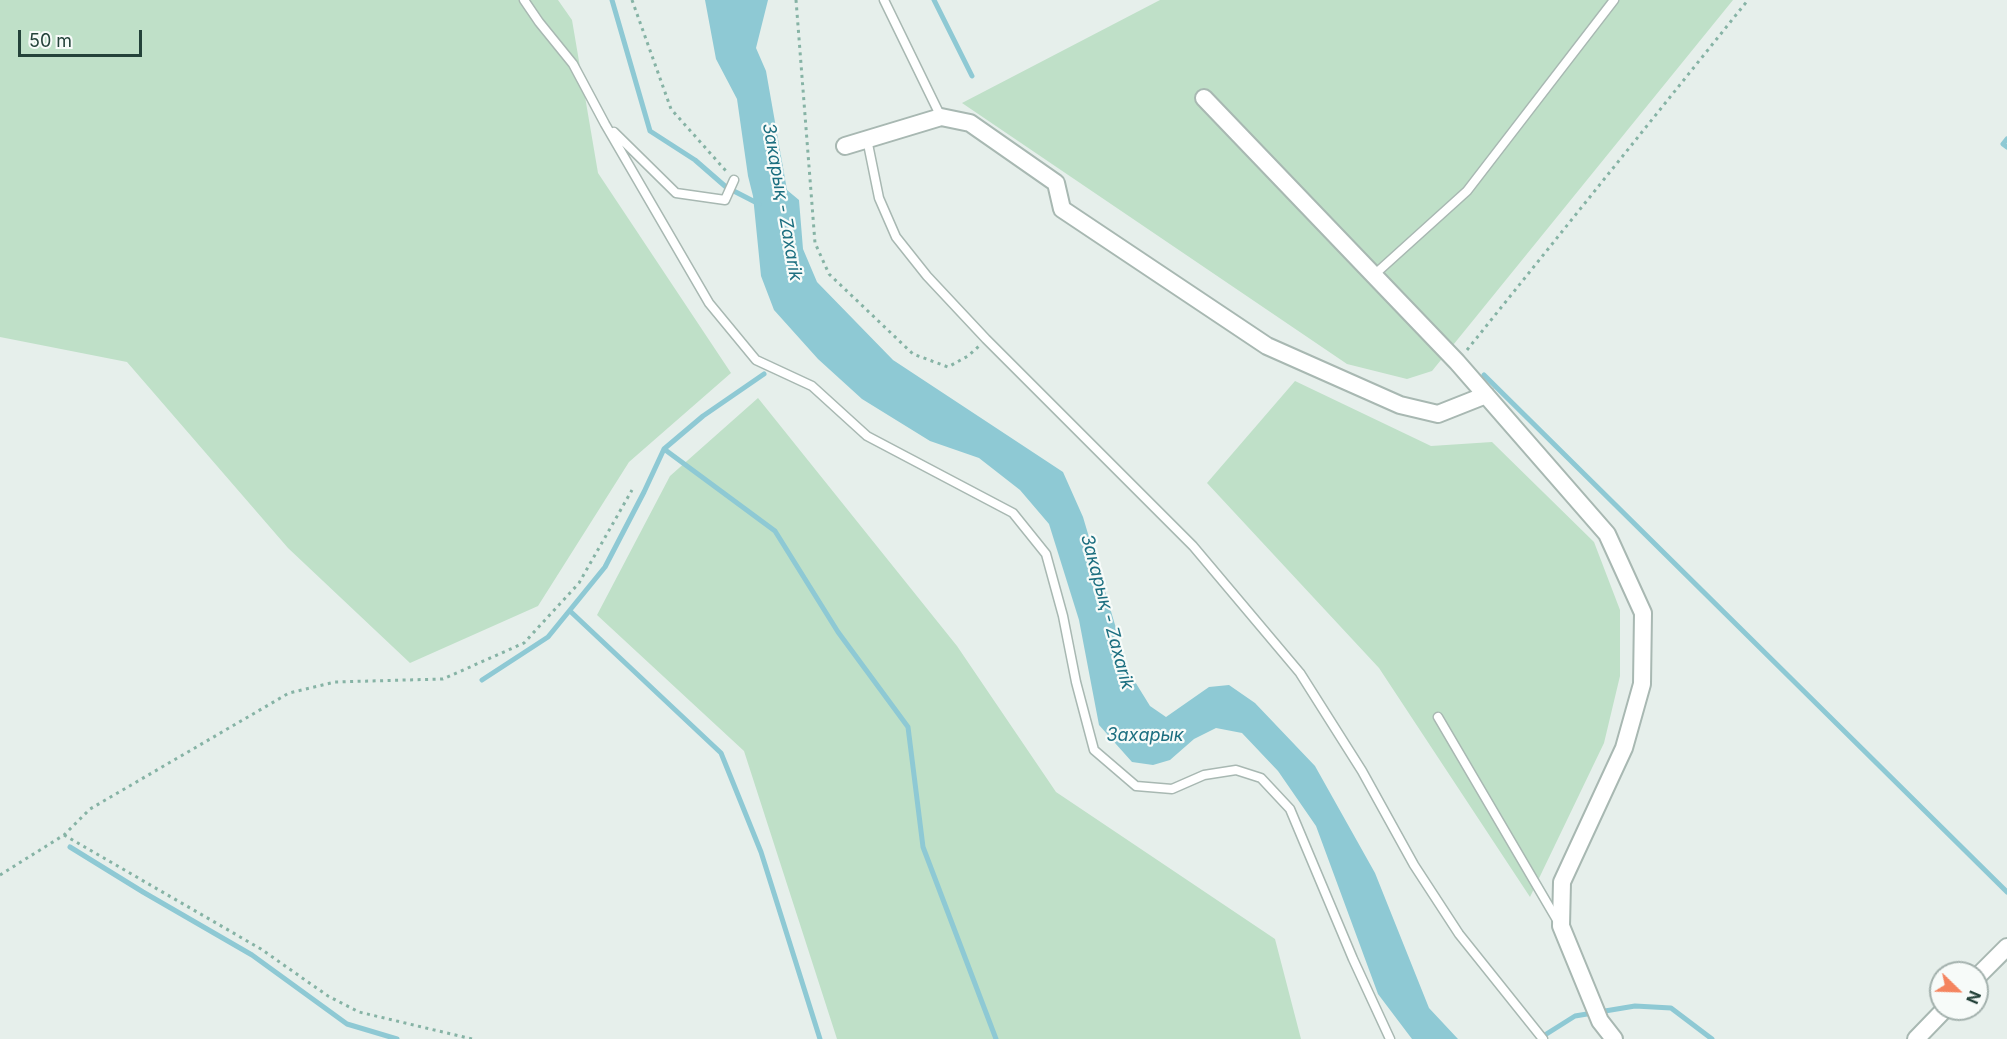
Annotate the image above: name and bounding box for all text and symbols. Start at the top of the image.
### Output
scale bar [21,18,146,56]
text: 50 m [29,30,72,51]
water label: Закарық - Zaxarik [757,121,807,283]
water label: Закарық - Zaxarik [1076,532,1138,692]
water label: Захарык [1106,725,1184,747]
north arrow [1929,961,1989,1021]
text: N [1962,988,1985,1007]

